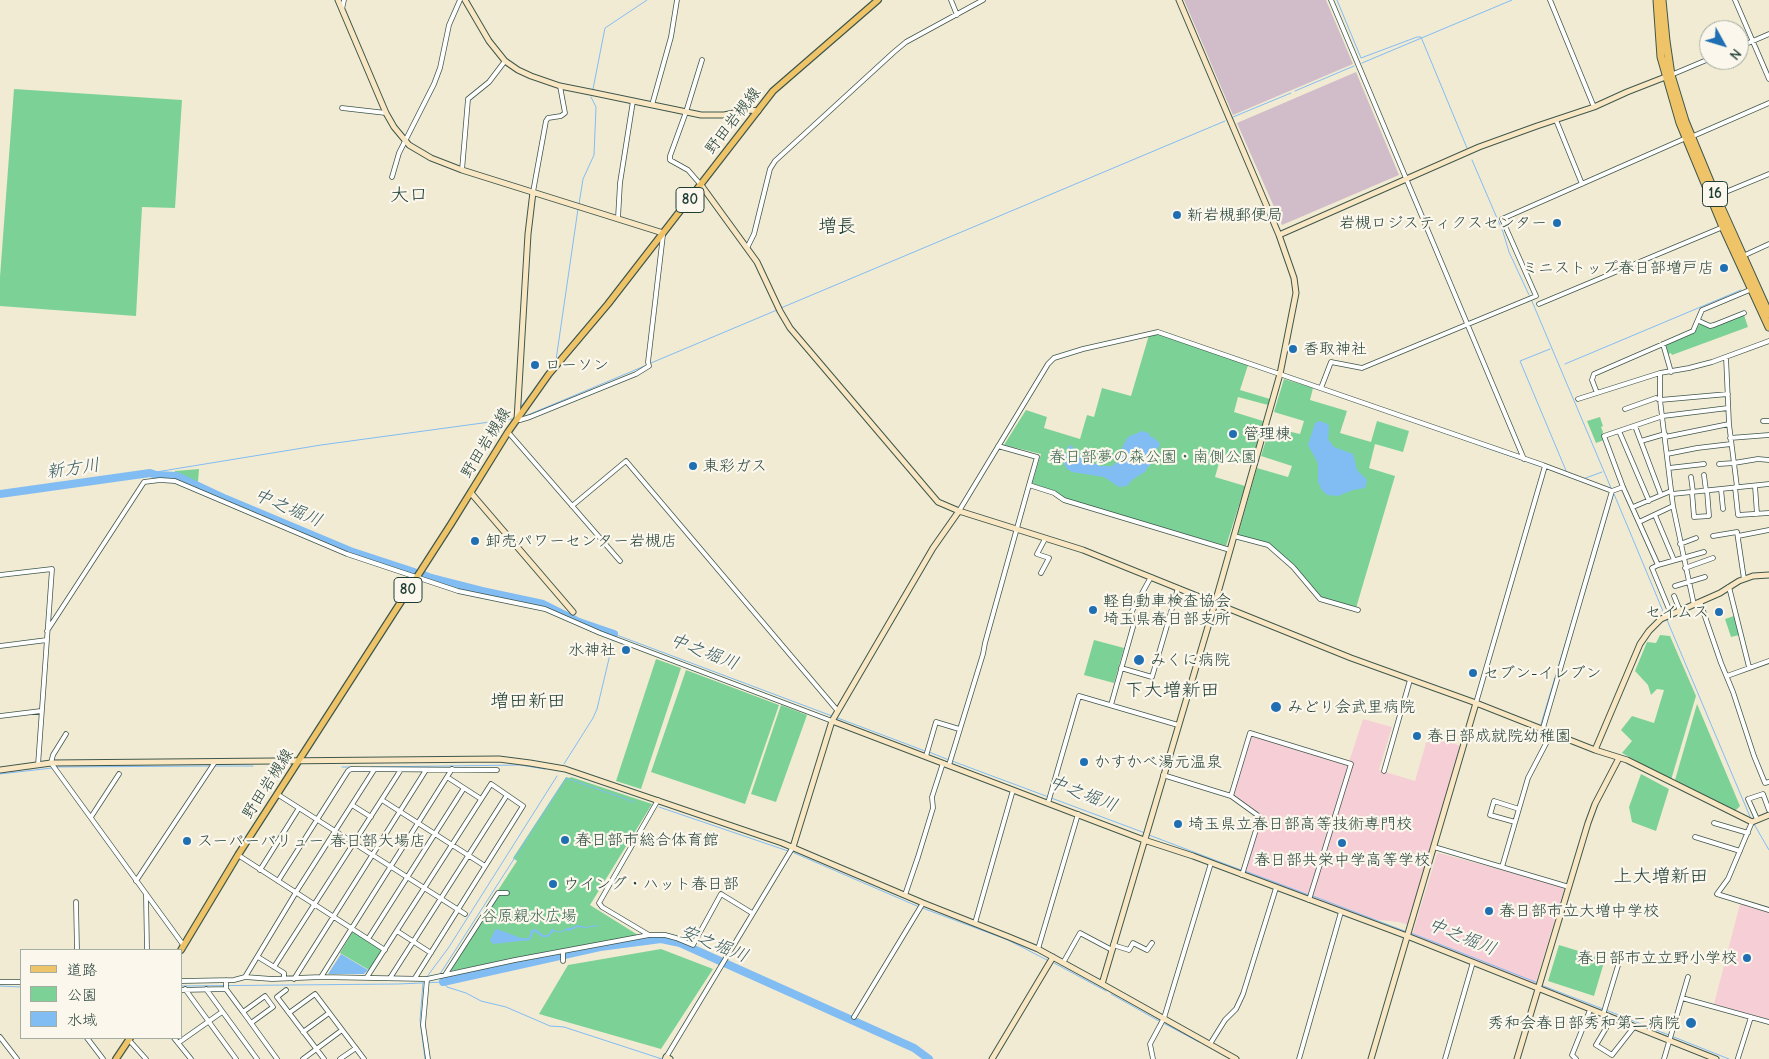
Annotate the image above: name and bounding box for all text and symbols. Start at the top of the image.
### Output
north arrow [1699,20,1749,70]
text: N [1726,45,1745,63]
street label: 野田岩槻線 [701,84,765,158]
road number: 16 [1702,182,1728,206]
district label: 大口 [390,185,428,207]
road number: 80 [676,188,704,212]
place label: 新岩槻郵便局 [1187,205,1283,225]
marker: 新岩槻郵便局 [1171,209,1183,221]
place label: 岩槻ロジスティクスセンター [1339,213,1547,233]
district label: 増長 [818,216,856,238]
marker: 岩槻ロジスティクスセンター [1551,217,1563,229]
place label: ミニストップ春日部増戸店 [1522,258,1714,278]
marker: ミニストップ春日部増戸店 [1718,262,1730,274]
place label: 香取神社 [1303,339,1367,359]
marker: 香取神社 [1287,343,1299,355]
place label: ローソン [545,355,609,375]
marker: ローソン [529,359,541,371]
street label: 野田岩槻線 [457,404,515,482]
place label: 管理棟 [1243,424,1291,444]
marker: 管理棟 [1227,428,1239,440]
park label: 春日部夢の森公園・南側公園 [1049,447,1257,467]
water label: 新方川 [45,455,101,483]
place label: 東彩ガス [703,456,767,476]
marker: 東彩ガス [687,460,699,472]
water label: 中之堀川 [251,484,325,532]
place label: 卸売パワーセンター岩槻店 [485,531,677,551]
marker: 卸売パワーセンター岩槻店 [469,535,481,547]
road number: 80 [394,578,422,602]
place label: 軽自動車検査協会 埼玉県春日部支所 [1103,591,1231,629]
place label: セイムス [1645,602,1709,622]
marker: 軽自動車検査協会 埼玉県春日部支所 [1087,604,1099,616]
marker: セイムス [1713,606,1725,618]
water label: 中之堀川 [667,629,741,675]
place label: 水神社 [568,640,616,660]
marker: 水神社 [620,644,632,656]
place label: みくに病院 [1150,650,1230,670]
marker: みくに病院 [1132,653,1146,667]
place label: セブン-イレブン [1483,663,1601,683]
marker: セブン-イレブン [1467,667,1479,679]
district label: 下大増新田 [1125,680,1219,702]
district label: 増田新田 [490,691,566,713]
place label: みどり会武里病院 [1287,697,1415,717]
marker: みどり会武里病院 [1269,700,1283,714]
place label: 春日部成就院幼稚園 [1427,726,1571,746]
marker: 春日部成就院幼稚園 [1411,730,1423,742]
street label: 野田岩槻線 [238,745,298,823]
place label: かすかべ湯元温泉 [1094,752,1222,772]
marker: かすかべ湯元温泉 [1078,756,1090,768]
water label: 中之堀川 [1046,771,1120,817]
place label: 埼玉県立春日部高等技術専門校 [1188,814,1412,834]
marker: 埼玉県立春日部高等技術専門校 [1172,818,1184,830]
place label: 春日部市総合体育館 [575,830,719,850]
place label: スーパーバリュー 春日部大場店 [197,831,426,851]
marker: 春日部市総合体育館 [559,834,571,846]
marker: スーパーバリュー 春日部大場店 [181,835,193,847]
marker: 春日部共栄中学高等学校 [1336,837,1348,849]
place label: 春日部共栄中学高等学校 [1254,850,1430,870]
district label: 上大増新田 [1614,866,1708,888]
place label: ウイング・ハット春日部 [563,874,739,894]
marker: ウイング・ハット春日部 [547,878,559,890]
place label: 春日部市立大増中学校 [1499,901,1659,921]
marker: 春日部市立大増中学校 [1483,905,1495,917]
park label: 谷原親水広場 [481,906,577,926]
water label: 中之堀川 [1425,914,1499,960]
water label: 安之堀川 [677,921,751,967]
place label: 春日部市立立野小学校 [1577,948,1737,968]
legend [20,949,182,1039]
marker: 春日部市立立野小学校 [1741,952,1753,964]
text: 道路 [67,961,97,979]
text: 公園 [67,986,97,1004]
text: 水域 [67,1011,97,1029]
place label: 秀和会春日部秀和第二病院 [1488,1013,1680,1033]
marker: 秀和会春日部秀和第二病院 [1684,1016,1698,1030]

